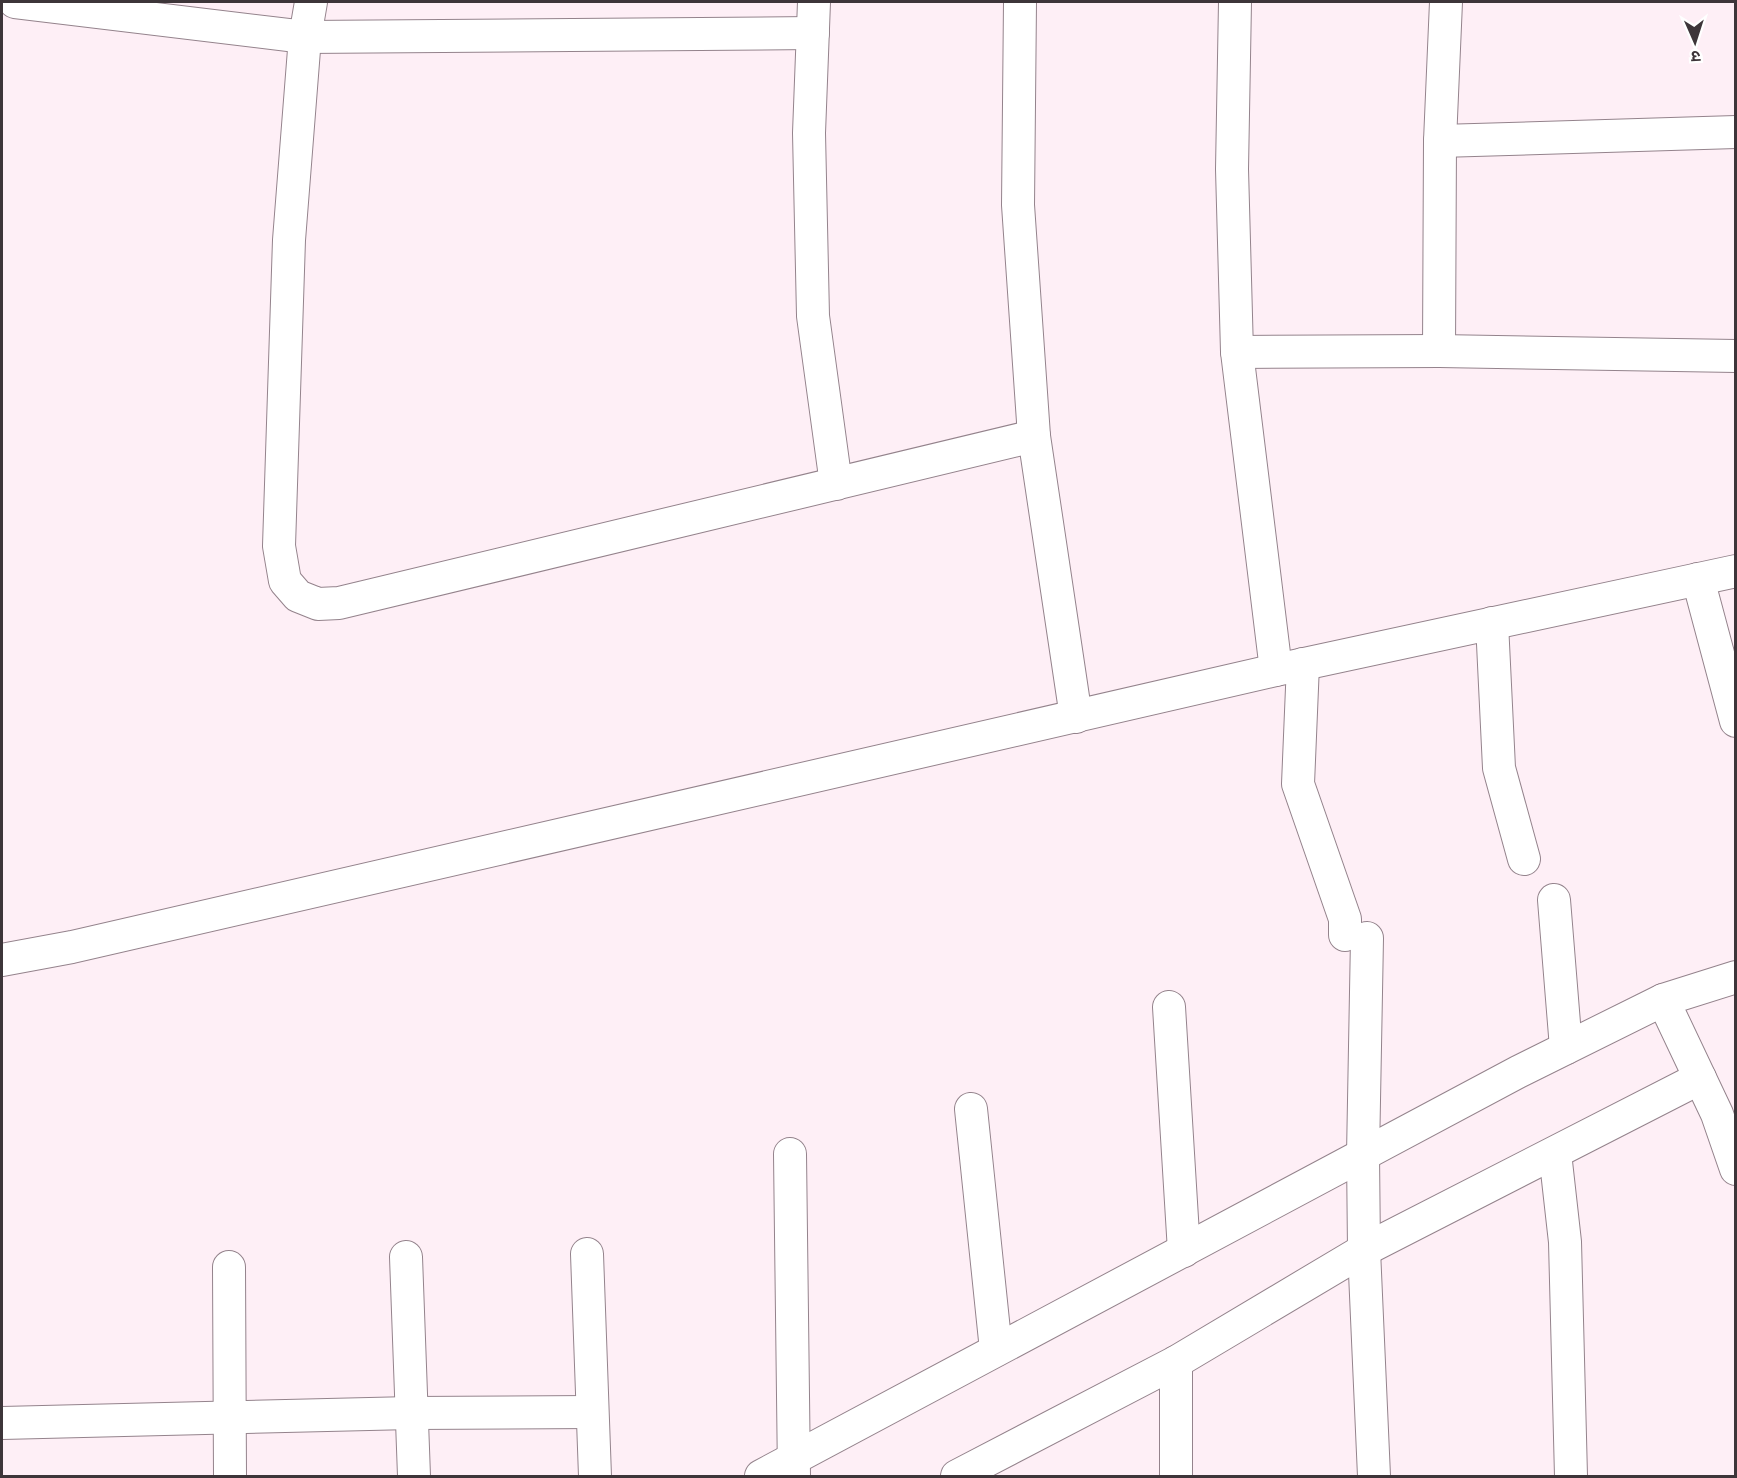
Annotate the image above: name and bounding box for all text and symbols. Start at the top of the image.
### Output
north arrow [1665,12,1725,72]
text: उ [1690,47,1701,67]

